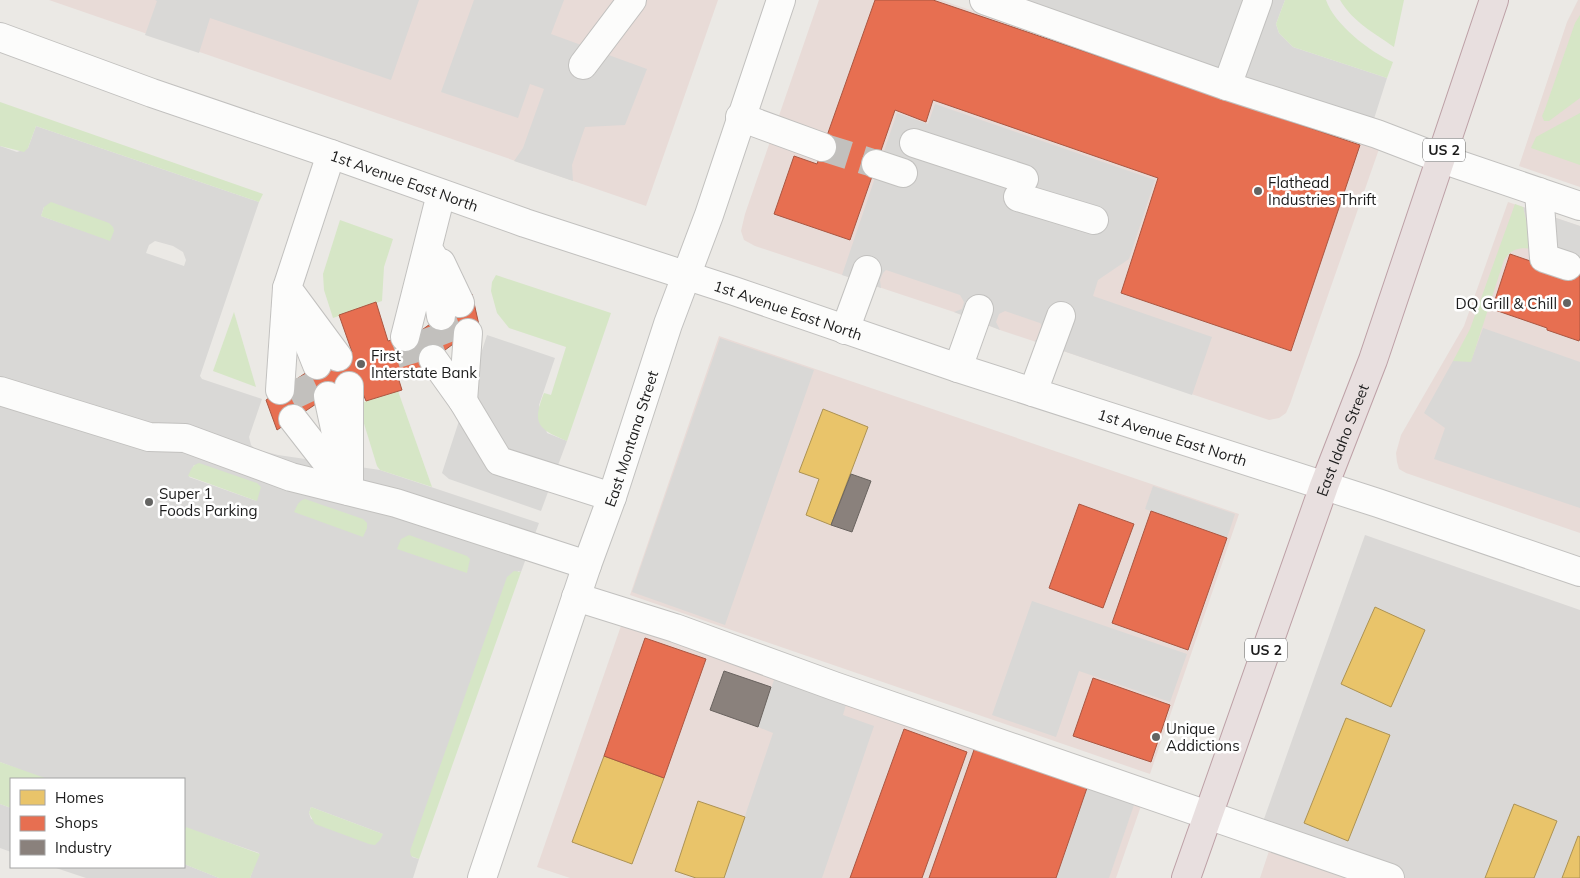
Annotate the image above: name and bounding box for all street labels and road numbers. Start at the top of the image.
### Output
road number: US 2 [1423,138,1465,162]
street label: 1st Avenue East North [328,145,481,215]
street label: 1st Avenue East North [711,276,865,344]
street label: East Montana Street [600,368,662,509]
street label: East Idaho Street [1312,381,1372,499]
street label: 1st Avenue East North [1095,404,1250,470]
road number: US 2 [1245,638,1287,662]

